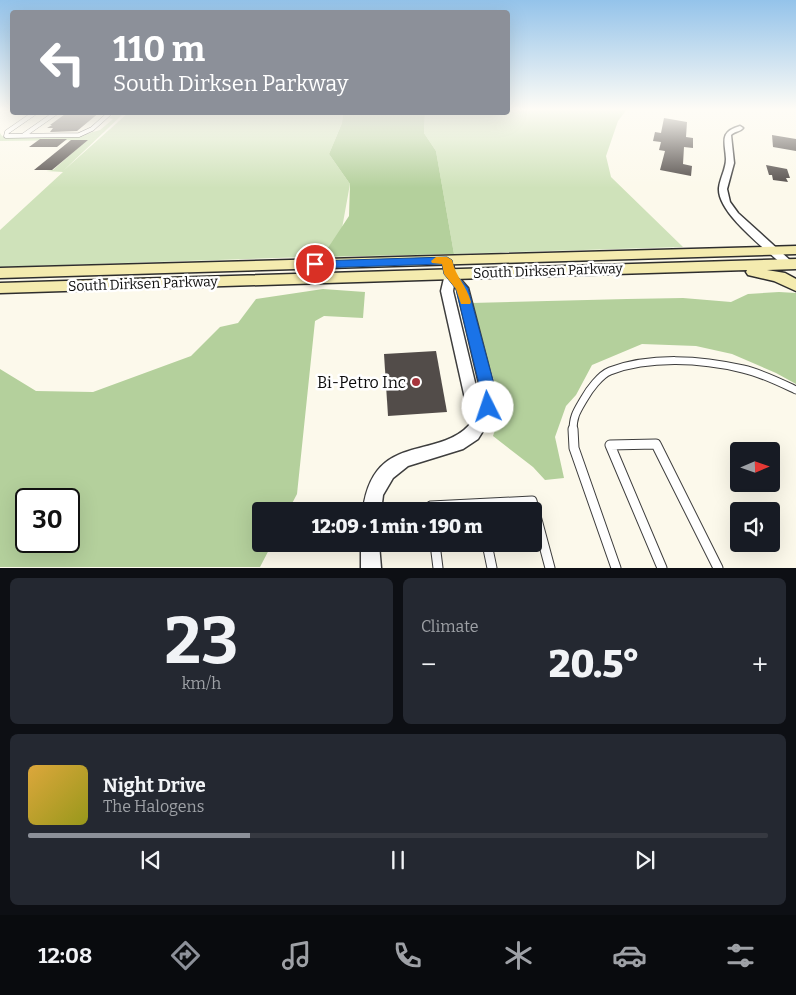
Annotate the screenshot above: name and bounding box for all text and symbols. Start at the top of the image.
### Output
text: 110 m [113,28,205,70]
icon: left [30,30,95,95]
text: South Dirksen Parkway [113,70,348,97]
pin [294,243,336,285]
icon: arrive [301,250,329,278]
street label: South Dirksen Parkway [473,260,624,282]
street label: South Dirksen Parkway [68,273,219,295]
place label: Bi-Petro Inc [317,373,406,392]
marker: Bi-Petro Inc [410,376,422,388]
position arrow [461,380,513,432]
north arrow [730,442,780,492]
map controls [730,442,780,552]
speed limit sign: 30 [15,488,80,553]
button: sound [730,502,780,552]
text: 12:09 · 1 min · 190 m [312,515,482,538]
text: 23 [164,602,239,680]
text: Climate [421,617,479,636]
text: 20.5° [549,641,640,687]
text: − [421,648,436,681]
text: + [752,648,768,681]
text: km/h [182,674,221,693]
text: Night Drive [103,774,206,797]
text: The Halogens [103,797,204,816]
icon: previous [137,846,165,874]
icon: pause [384,846,412,874]
icon: next [631,846,659,874]
icon: directions [168,938,203,973]
icon: music [279,938,314,973]
icon: phone [390,938,425,973]
icon: climate [501,938,536,973]
icon: car [612,938,647,973]
icon: filters [723,938,758,973]
text: 12:08 [38,942,92,969]

